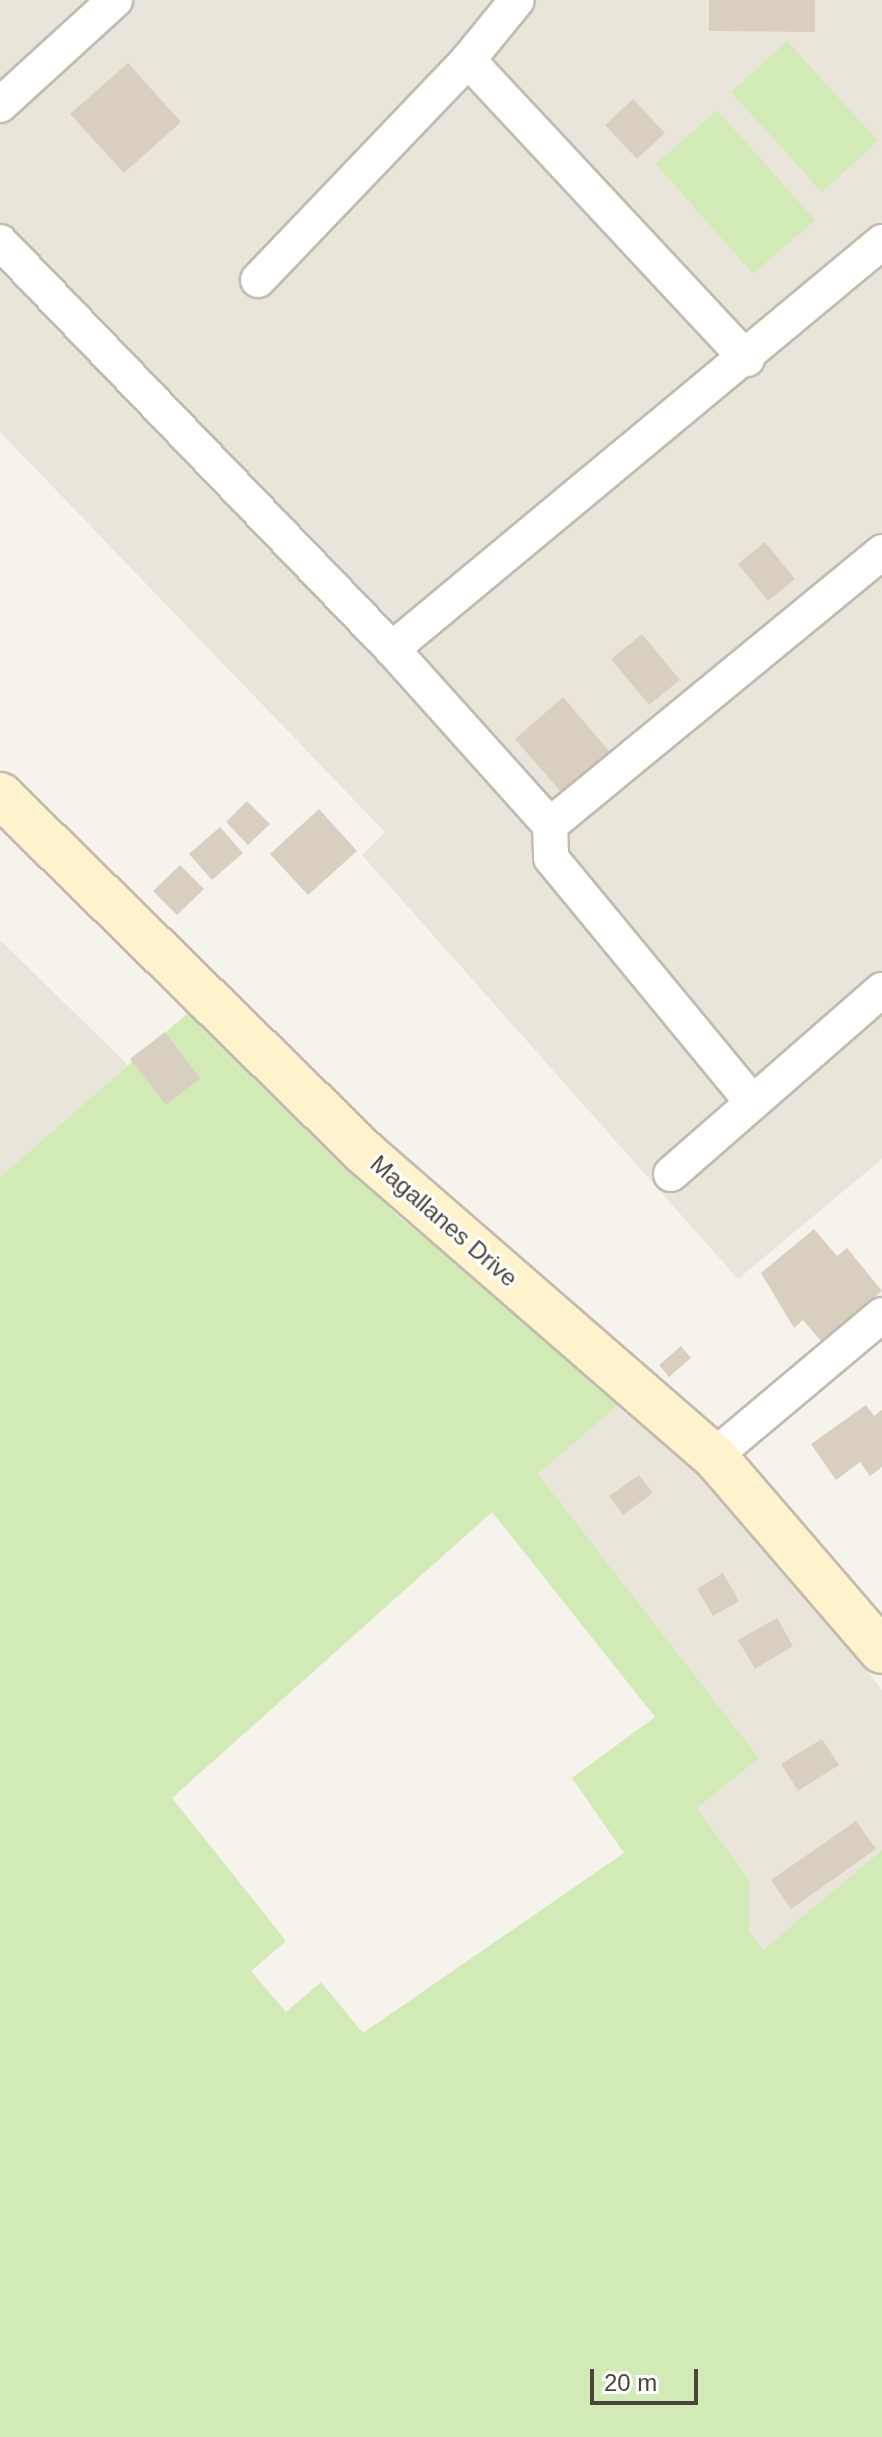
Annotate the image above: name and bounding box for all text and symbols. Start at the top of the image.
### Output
street label: Magallanes Drive [365,1149,523,1293]
scale bar [594,2353,702,2403]
text: 20 m [604,2369,657,2396]

